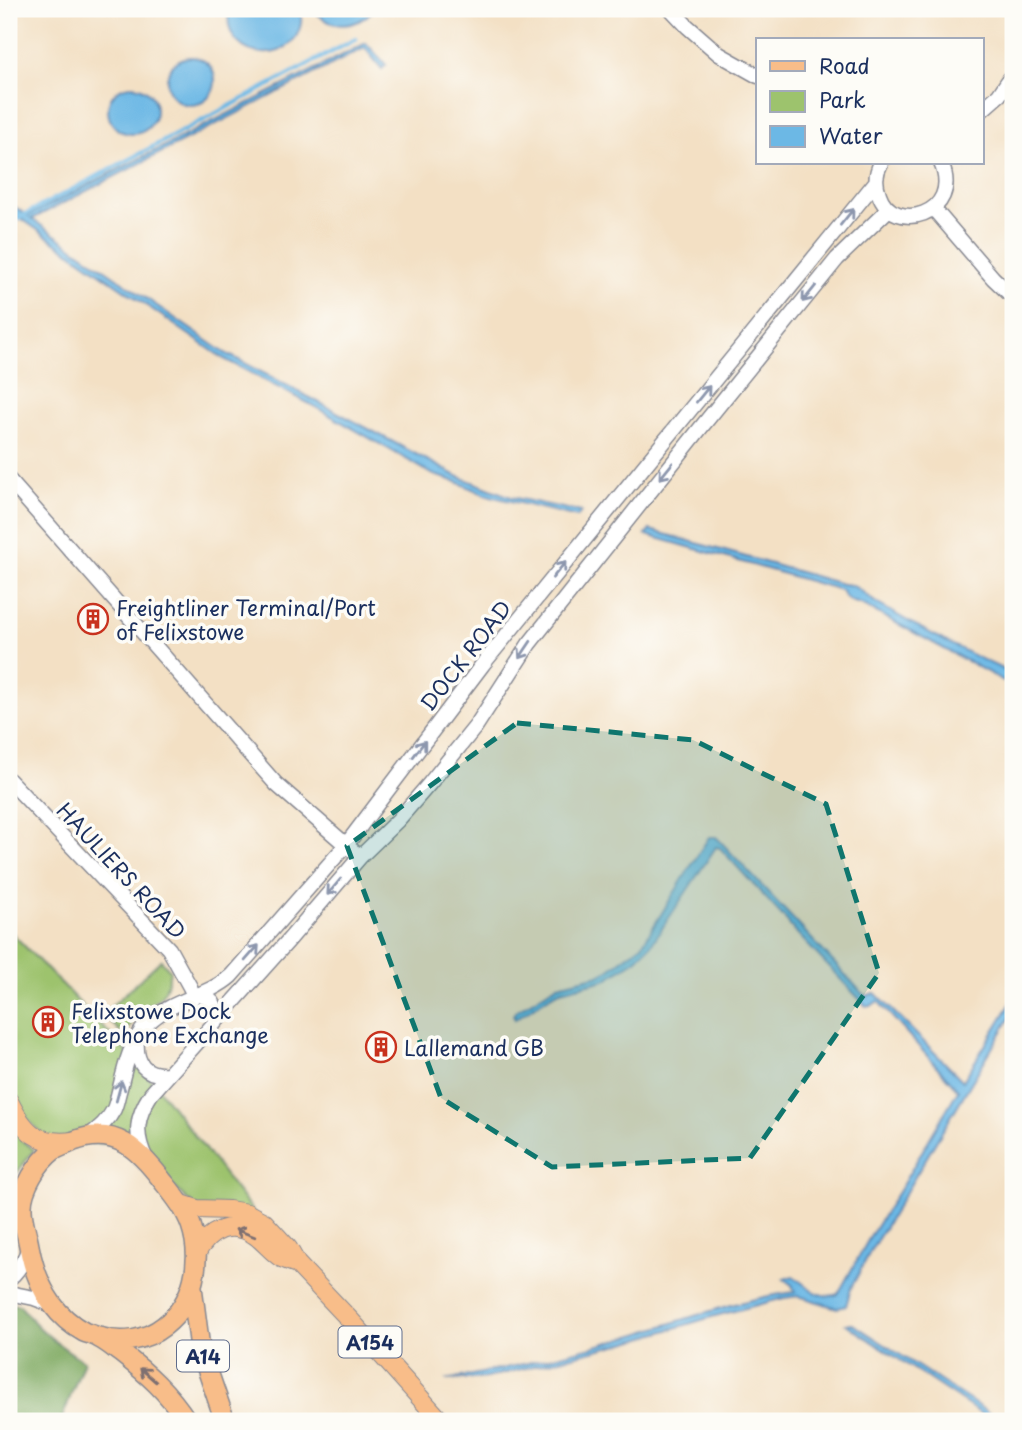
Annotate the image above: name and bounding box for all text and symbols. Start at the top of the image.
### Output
legend [756,38,984,164]
text: Road [819,49,870,81]
text: Park [819,83,866,115]
text: Water [819,119,883,151]
one-way arrow [839,209,855,227]
one-way arrow [801,285,817,303]
one-way arrow [696,385,711,403]
one-way arrow [659,462,674,480]
one-way arrow [552,561,567,579]
place label: Freightliner Terminal/Port of Felixstowe [116,591,376,647]
street label: DOCK ROAD [412,593,518,717]
building icon: Freightliner Terminal/Port of Felixstowe [76,602,110,636]
one-way arrow [518,640,532,659]
one-way arrow [411,739,426,758]
street label: HAULIERS ROAD [50,794,194,946]
one-way arrow [326,878,342,896]
one-way arrow [244,944,260,962]
place label: Felixstowe Dock Telephone Exchange [71,994,269,1050]
building icon: Felixstowe Dock Telephone Exchange [31,1005,65,1039]
building icon: Lallemand GB [364,1030,398,1064]
place label: Lallemand GB [404,1031,544,1063]
one-way arrow [113,1080,126,1102]
one-way arrow [235,1225,257,1238]
road number: A154 [338,1326,402,1358]
road number: A14 [177,1340,229,1372]
one-way arrow [139,1367,157,1383]

